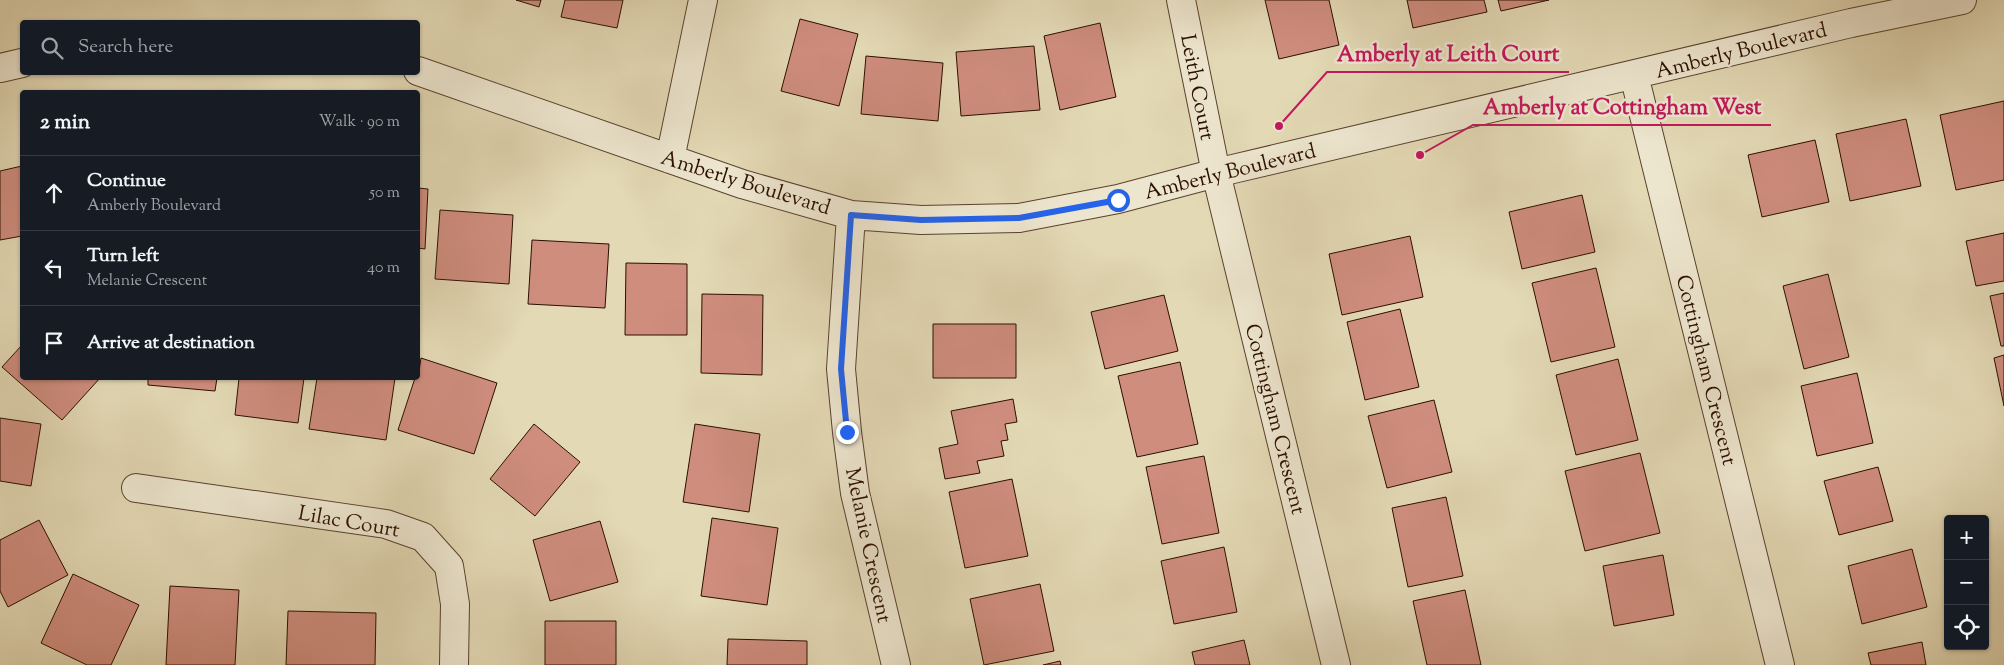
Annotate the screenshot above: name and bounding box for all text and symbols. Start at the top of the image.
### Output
street label: Amberly Boulevard [1653,16,1831,88]
search box [20,20,420,75]
street label: Leith Court [1171,32,1221,143]
icon: search [38,34,66,62]
text: Search here [78,34,173,61]
callout: Amberly at Leith Court [1327,35,1569,72]
text: Amberly at Leith Court [1337,40,1560,72]
callout: Amberly at Cottingham West [1473,88,1771,125]
text: Amberly at Cottingham West [1483,93,1762,125]
text: 2 min [40,108,90,138]
text: Walk · 90 m [319,111,400,134]
street label: Amberly Boulevard [1142,137,1320,209]
street label: Amberly Boulevard [657,144,834,224]
text: Continue [87,168,166,195]
icon: ahead [40,179,68,207]
text: 50 m [369,182,400,205]
route start [1107,189,1130,212]
text: Amberly Boulevard [87,195,221,218]
text: Turn left [87,243,159,270]
icon: left [40,254,68,282]
text: 40 m [367,257,400,280]
text: Melanie Crescent [87,270,207,293]
street label: Cottingham Crescent [1667,272,1743,469]
street label: Cottingham Crescent [1236,321,1312,518]
icon: arrive [40,329,68,357]
text: Arrive at destination [87,330,255,357]
route end [836,421,859,444]
street label: Melanie Crescent [836,465,898,626]
street label: Lilac Court [295,499,402,547]
map controls [1944,515,1989,650]
button: + [1944,515,1989,560]
button: − [1944,560,1989,605]
button: locate [1944,605,1989,650]

